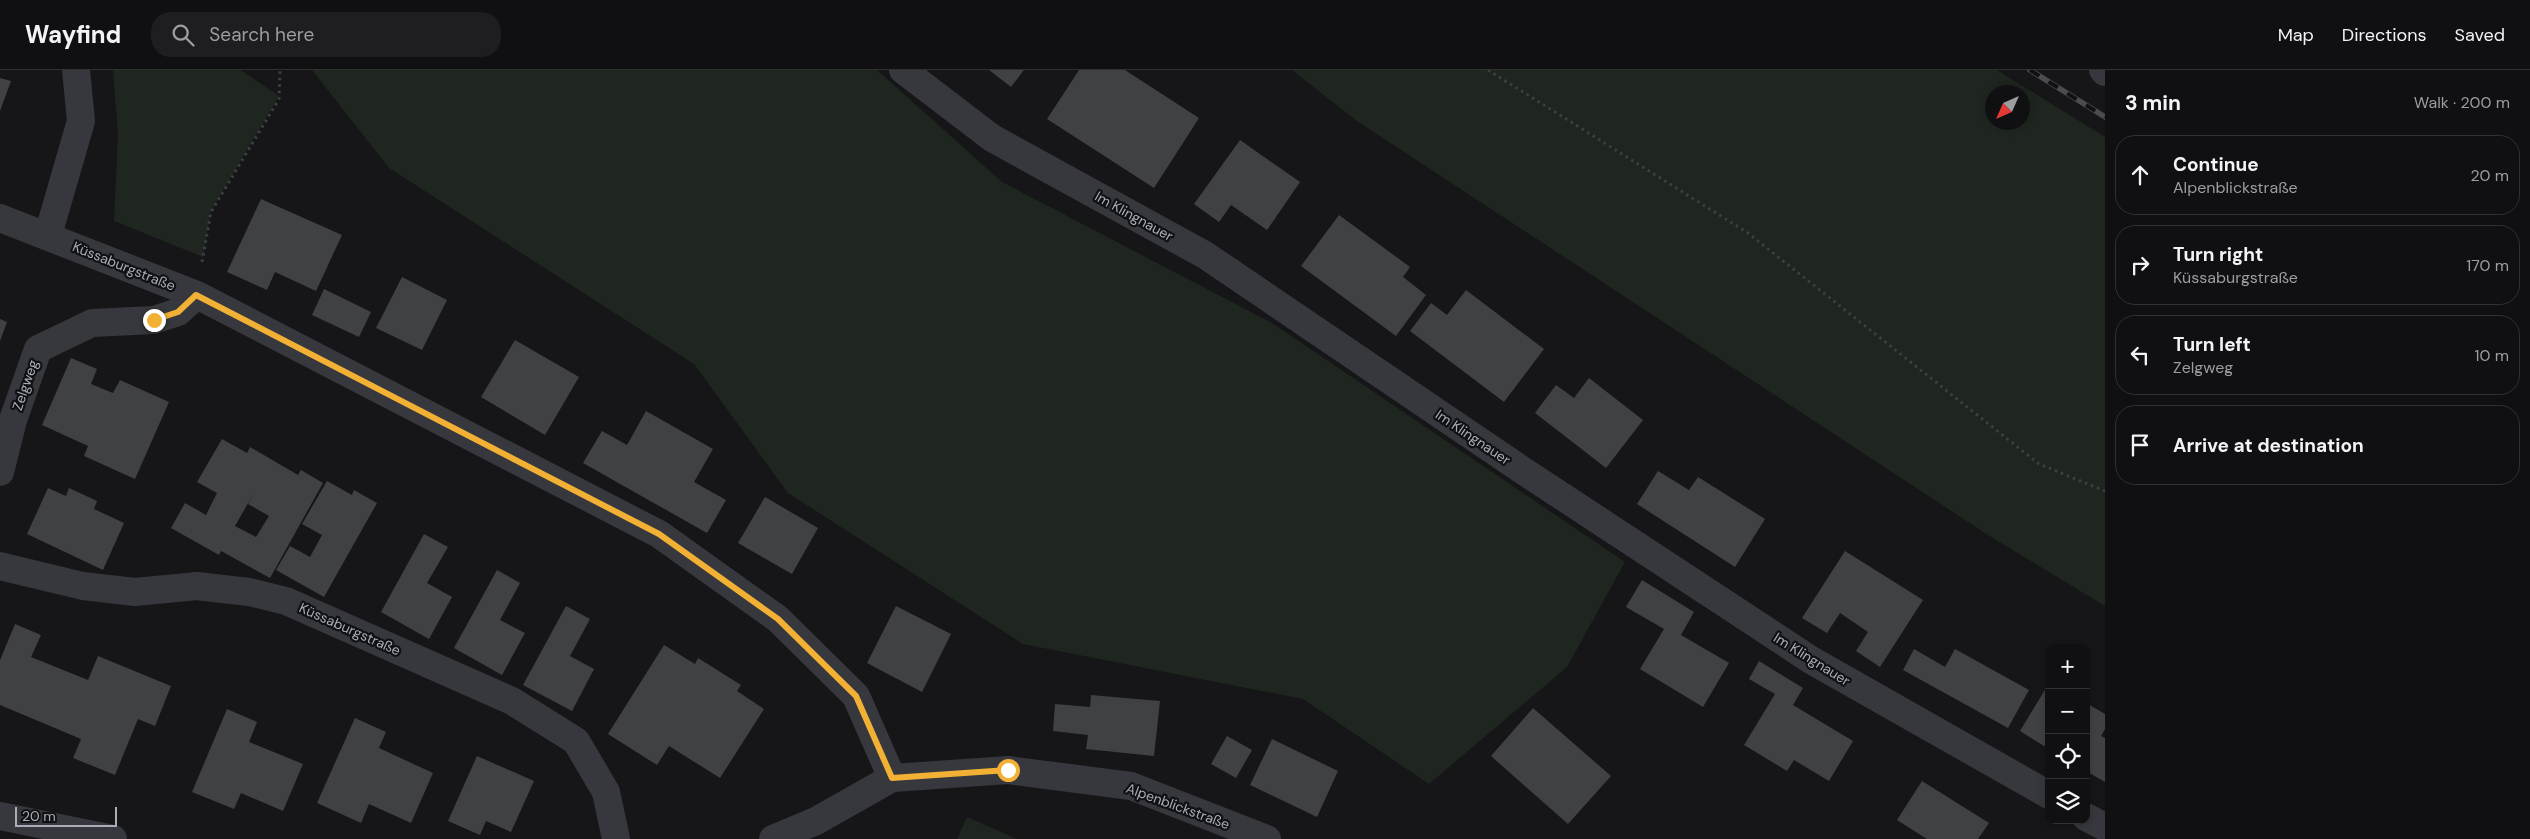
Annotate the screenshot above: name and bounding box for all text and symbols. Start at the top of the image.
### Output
search box [151,12,501,57]
text: Wayfind [25,19,121,50]
icon: search [169,21,197,49]
text: Search here [209,22,314,47]
text: Map [2278,23,2314,47]
text: Directions [2342,23,2427,47]
text: Saved [2455,23,2505,47]
north arrow [1985,85,2030,130]
text: 3 min [2125,89,2181,117]
text: Walk · 200 m [2414,92,2510,113]
text: Continue [2173,152,2259,177]
icon: ahead [2126,161,2154,189]
text: 20 m [2470,165,2509,186]
text: Alpenblickstraße [2173,177,2298,198]
street label: Im Klingnauer [1092,187,1176,245]
street label: Küssaburgstraße [70,237,178,295]
text: Turn right [2173,242,2263,267]
icon: right [2126,251,2154,279]
text: 170 m [2466,255,2509,276]
text: Küssaburgstraße [2173,267,2298,288]
route end [143,309,166,332]
text: Turn left [2173,332,2251,357]
icon: left [2126,341,2154,369]
text: 10 m [2475,345,2509,366]
street label: Zelgweg [8,357,42,413]
text: Zelgweg [2173,357,2233,378]
street label: Im Klingnauer [1432,405,1514,469]
icon: arrive [2126,431,2154,459]
text: Arrive at destination [2173,433,2364,458]
street label: Küssaburgstraße [296,599,404,659]
street label: Im Klingnauer [1770,628,1854,690]
map controls [2045,644,2090,824]
button: + [2045,644,2090,689]
button: − [2045,689,2090,734]
button: locate [2045,734,2090,779]
route start [997,759,1020,782]
street label: Alpenblickstraße [1124,779,1232,833]
button: layers [2045,779,2090,824]
scale bar [15,804,118,827]
text: 20 m [22,807,56,825]

